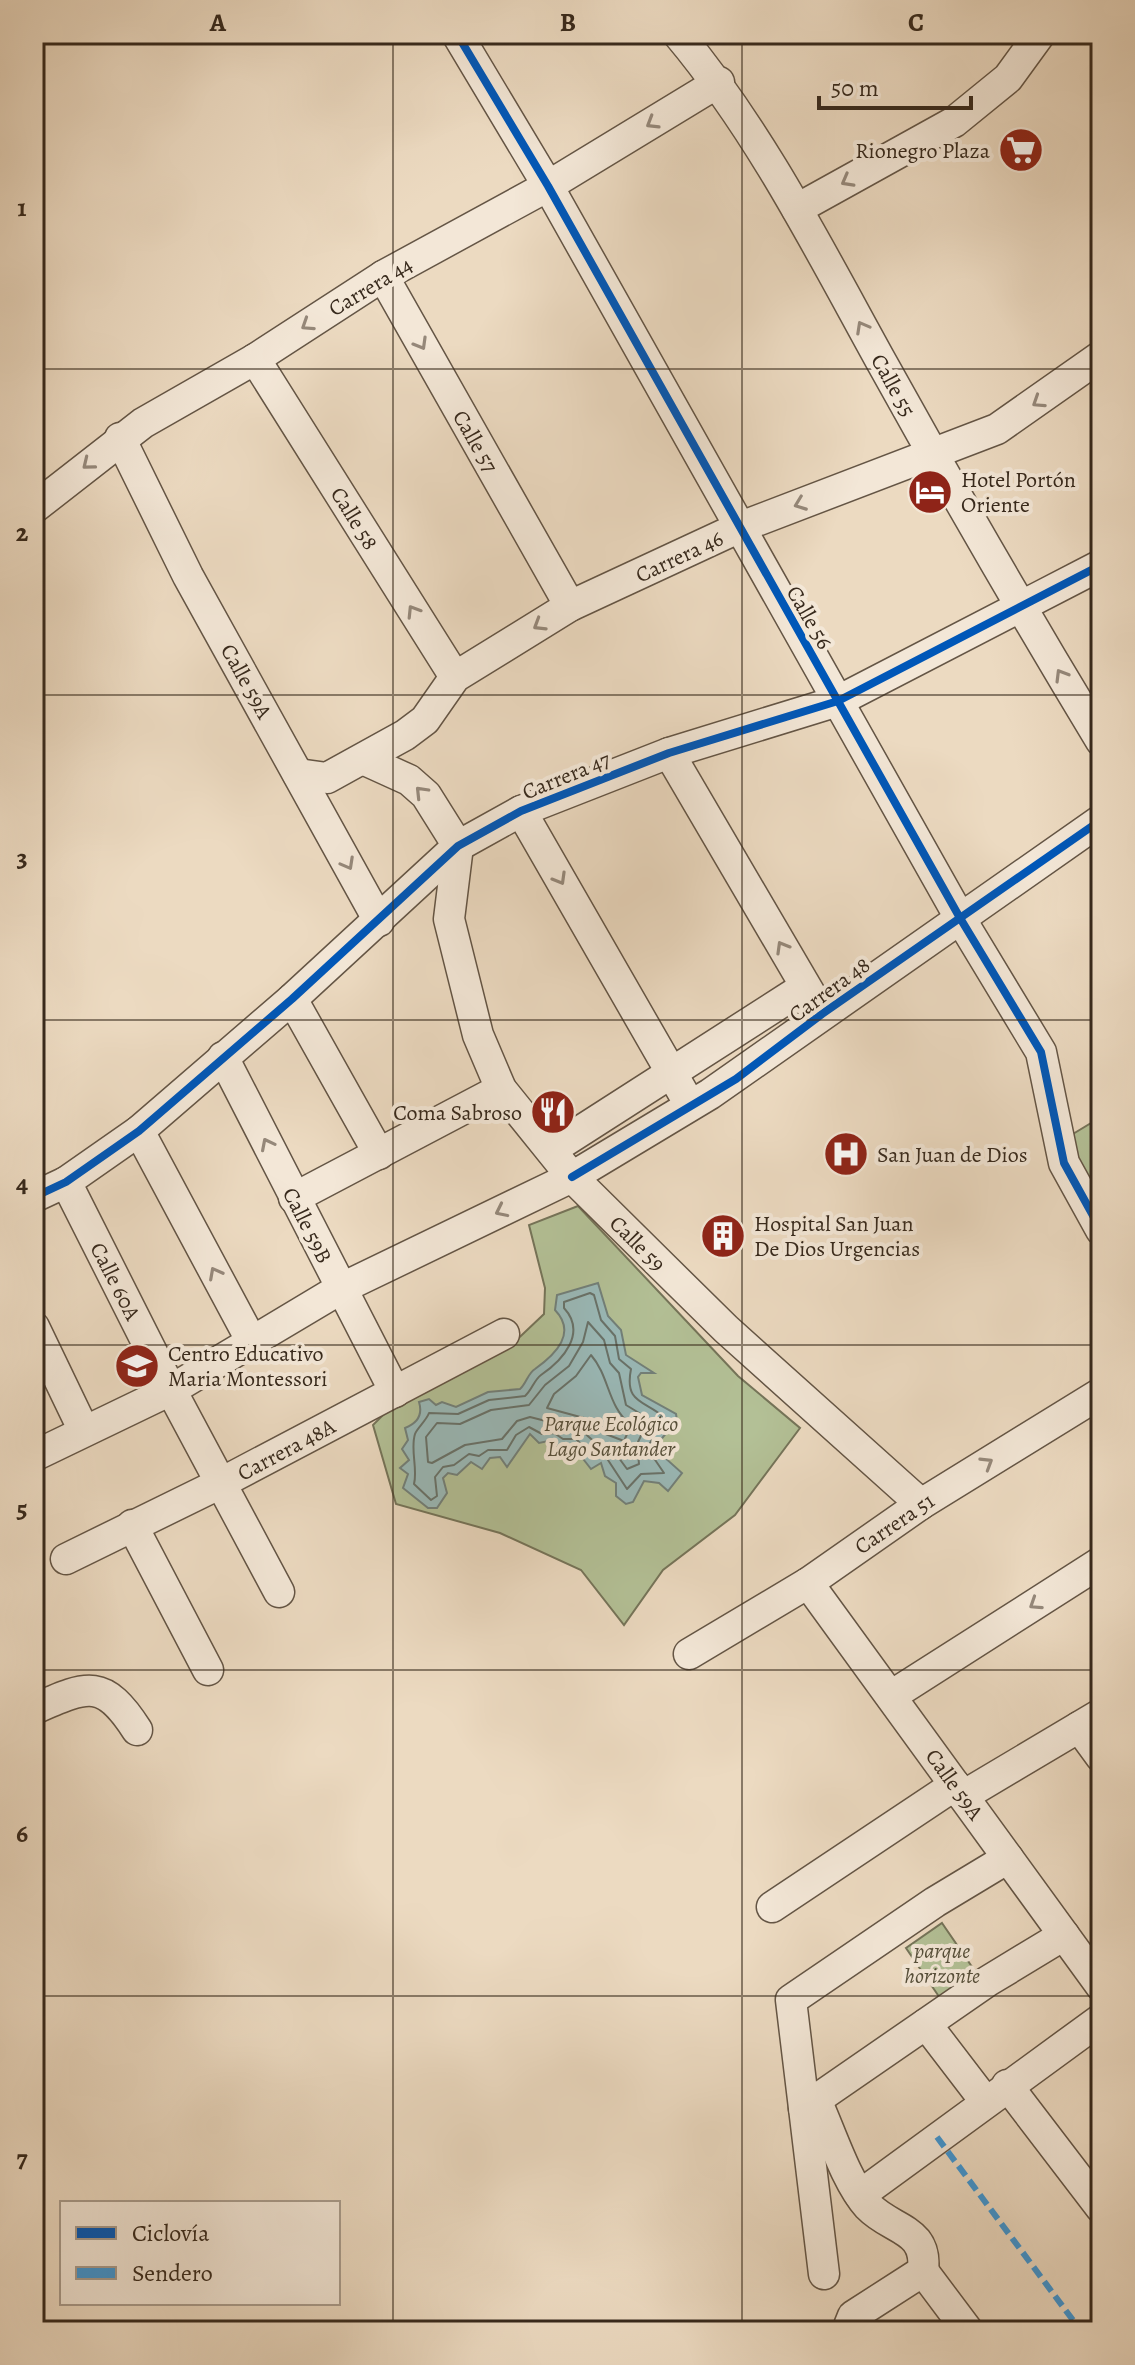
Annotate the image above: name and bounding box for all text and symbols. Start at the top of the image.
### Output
text: A [209,5,227,40]
text: B [560,5,576,40]
text: C [908,5,924,40]
scale bar [819,60,971,110]
text: 50 m [831,72,879,104]
one-way arrow [646,113,661,129]
supermarket icon: Rionegro Plaza [997,126,1045,174]
place label: Rionegro Plaza [855,136,991,166]
one-way arrow [841,171,856,186]
text: 1 [17,190,27,225]
street label: Carrera 44 [323,250,418,324]
one-way arrow [302,315,316,330]
one-way arrow [856,322,872,336]
one-way arrow [411,335,427,350]
street label: Calle 55 [864,349,923,422]
one-way arrow [1032,392,1047,407]
street label: Calle 57 [445,405,505,479]
one-way arrow [83,454,97,469]
place label: Hotel Portón Oriente [961,465,1076,520]
hotel icon: Hotel Portón Oriente [906,468,954,516]
street label: Calle 58 [323,481,385,556]
one-way arrow [794,494,808,511]
text: 2 [16,515,29,550]
street label: Carrera 46 [631,524,728,590]
street label: Calle 56 [779,580,839,655]
one-way arrow [408,605,423,620]
one-way arrow [533,615,548,631]
street label: Calle 59A [213,639,280,725]
one-way arrow [1055,669,1070,684]
street label: Carrera 47 [518,744,616,807]
one-way arrow [415,787,430,801]
text: 3 [16,840,28,875]
one-way arrow [338,855,354,870]
one-way arrow [550,870,566,885]
one-way arrow [776,941,792,956]
street label: Carrera 48 [783,950,876,1030]
restaurant icon: Coma Sabroso [529,1088,577,1136]
place label: Coma Sabroso [393,1098,522,1128]
hospital icon: San Juan de Dios [822,1130,870,1178]
one-way arrow [261,1138,277,1153]
place label: San Juan de Dios [877,1140,1027,1170]
text: 4 [16,1166,28,1201]
street label: Calle 59B [275,1182,339,1269]
one-way arrow [495,1201,510,1216]
street label: Calle 59 [602,1209,672,1279]
place label: Hospital San Juan De Dios Urgencias [754,1209,920,1264]
building icon: Hospital San Juan De Dios Urgencias [699,1212,747,1260]
street label: Calle 60A [83,1237,148,1327]
one-way arrow [209,1267,224,1281]
place label: Centro Educativo Maria Montessori [168,1339,328,1394]
school or university icon: Centro Educativo Maria Montessori [113,1342,161,1390]
park label: Parque Ecológico Lago Santander [544,1409,678,1464]
street label: Carrera 48A [232,1411,342,1488]
one-way arrow [978,1457,993,1473]
street label: Carrera 51 [849,1486,940,1562]
text: 5 [16,1491,28,1526]
one-way arrow [1029,1595,1044,1610]
street label: Calle 59A [918,1743,991,1827]
text: 6 [16,1816,28,1851]
park label: parque horizonte [904,1936,980,1991]
text: 7 [16,2141,28,2176]
legend [60,2201,340,2305]
text: Ciclovía [132,2217,210,2249]
text: Sendero [132,2257,213,2289]

